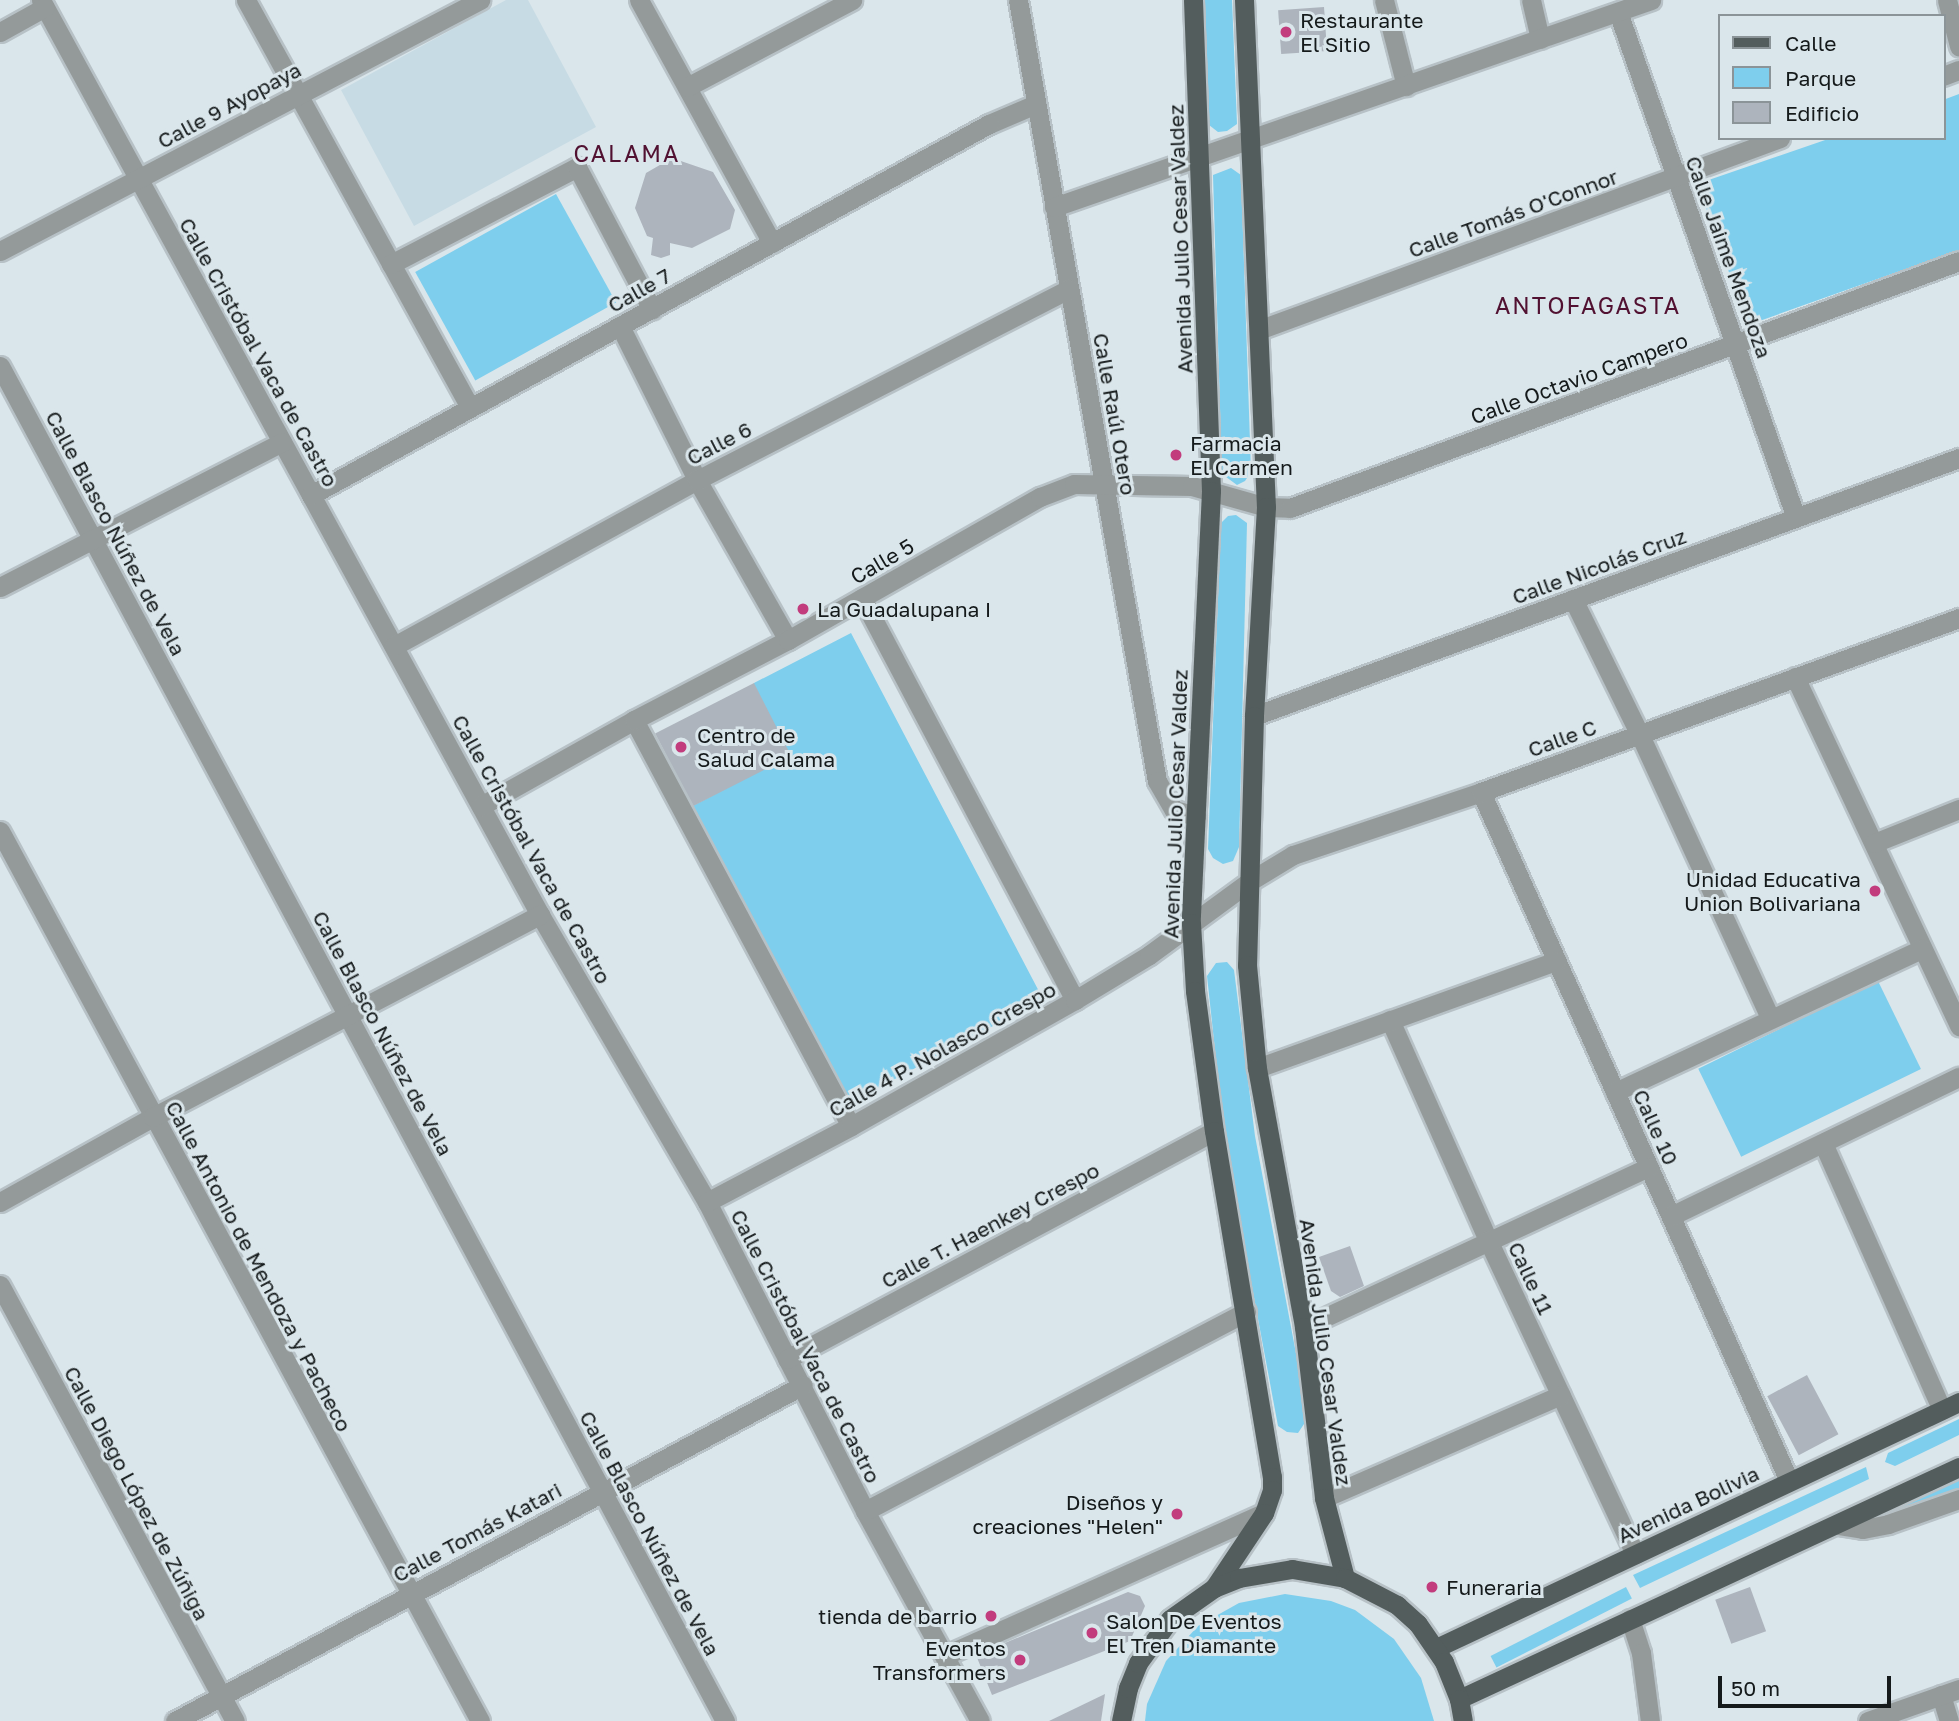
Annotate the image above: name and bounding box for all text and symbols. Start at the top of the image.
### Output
place label: Restaurante El Sitio [1300,7,1423,57]
legend [1717,14,1945,140]
marker: Restaurante El Sitio [1278,24,1294,40]
text: Calle [1785,30,1837,56]
street label: Calle 9 Ayopaya [153,57,305,153]
text: Parque [1785,65,1856,91]
text: Edificio [1785,100,1859,126]
street label: Avenida Julio Cesar Valdez [1163,104,1197,374]
district label: CALAMA [574,139,680,167]
street label: Calle Jaime Mendoza [1681,153,1777,361]
street label: Calle Tomás O'Connor [1405,163,1621,263]
street label: Calle Cristóbal Vaca de Castro [174,213,344,491]
street label: Calle 7 [603,263,675,317]
district label: ANTOFAGASTA [1496,291,1680,319]
street label: Calle Octavio Campero [1467,327,1691,429]
street label: Calle Raúl Otero [1088,331,1142,497]
street label: Calle Blasco Núñez de Vela [41,406,191,660]
street label: Calle 6 [682,416,756,470]
place label: Farmacia El Carmen [1190,430,1293,480]
marker: Farmacia El Carmen [1168,447,1184,463]
street label: Calle Nicolás Cruz [1509,523,1689,609]
street label: Calle 5 [846,533,918,589]
place label: La Guadalupana I [817,596,991,622]
marker: La Guadalupana I [795,601,811,617]
street label: Avenida Julio Cesar Valdez [1158,669,1192,939]
street label: Calle Cristóbal Vaca de Castro [447,710,617,988]
street label: Calle C [1524,714,1600,762]
place label: Centro de Salud Calama [697,722,835,772]
marker: Centro de Salud Calama [671,737,691,757]
place label: Unidad Educativa Union Bolivariana [1684,866,1861,916]
marker: Unidad Educativa Union Bolivariana [1867,883,1883,899]
street label: Calle Blasco Núñez de Vela [308,906,458,1160]
street label: Calle 4 P. Nolasco Crespo [824,976,1060,1122]
street label: Calle 10 [1628,1085,1684,1169]
street label: Calle Antonio de Mendoza y Pacheco [161,1096,357,1436]
street label: Calle T. Haenkey Crespo [877,1157,1103,1293]
street label: Calle Cristóbal Vaca de Castro [726,1205,886,1487]
street label: Avenida Julio Cesar Valdez [1295,1217,1357,1487]
street label: Calle 11 [1503,1238,1559,1318]
street label: Calle Diego López de Zúñiga [59,1362,215,1624]
street label: Calle Blasco Núñez de Vela [575,1406,725,1660]
street label: Avenida Bolivia [1613,1460,1763,1548]
street label: Calle Tomás Katari [388,1477,566,1587]
place label: Diseños y creaciones "Helen" [972,1489,1163,1539]
marker: Diseños y creaciones "Helen" [1169,1506,1185,1522]
place label: Funeraria [1446,1574,1542,1600]
marker: Funeraria [1424,1579,1440,1595]
place label: tienda de barrio [818,1603,977,1629]
marker: tienda de barrio [983,1608,999,1624]
place label: Salon De Eventos El Tren Diamante [1106,1608,1282,1658]
marker: Salon De Eventos El Tren Diamante [1084,1625,1100,1641]
place label: Eventos Transformers [873,1635,1006,1685]
marker: Eventos Transformers [1012,1652,1028,1668]
scale bar [1721,1662,1894,1706]
text: 50 m [1731,1675,1780,1701]

